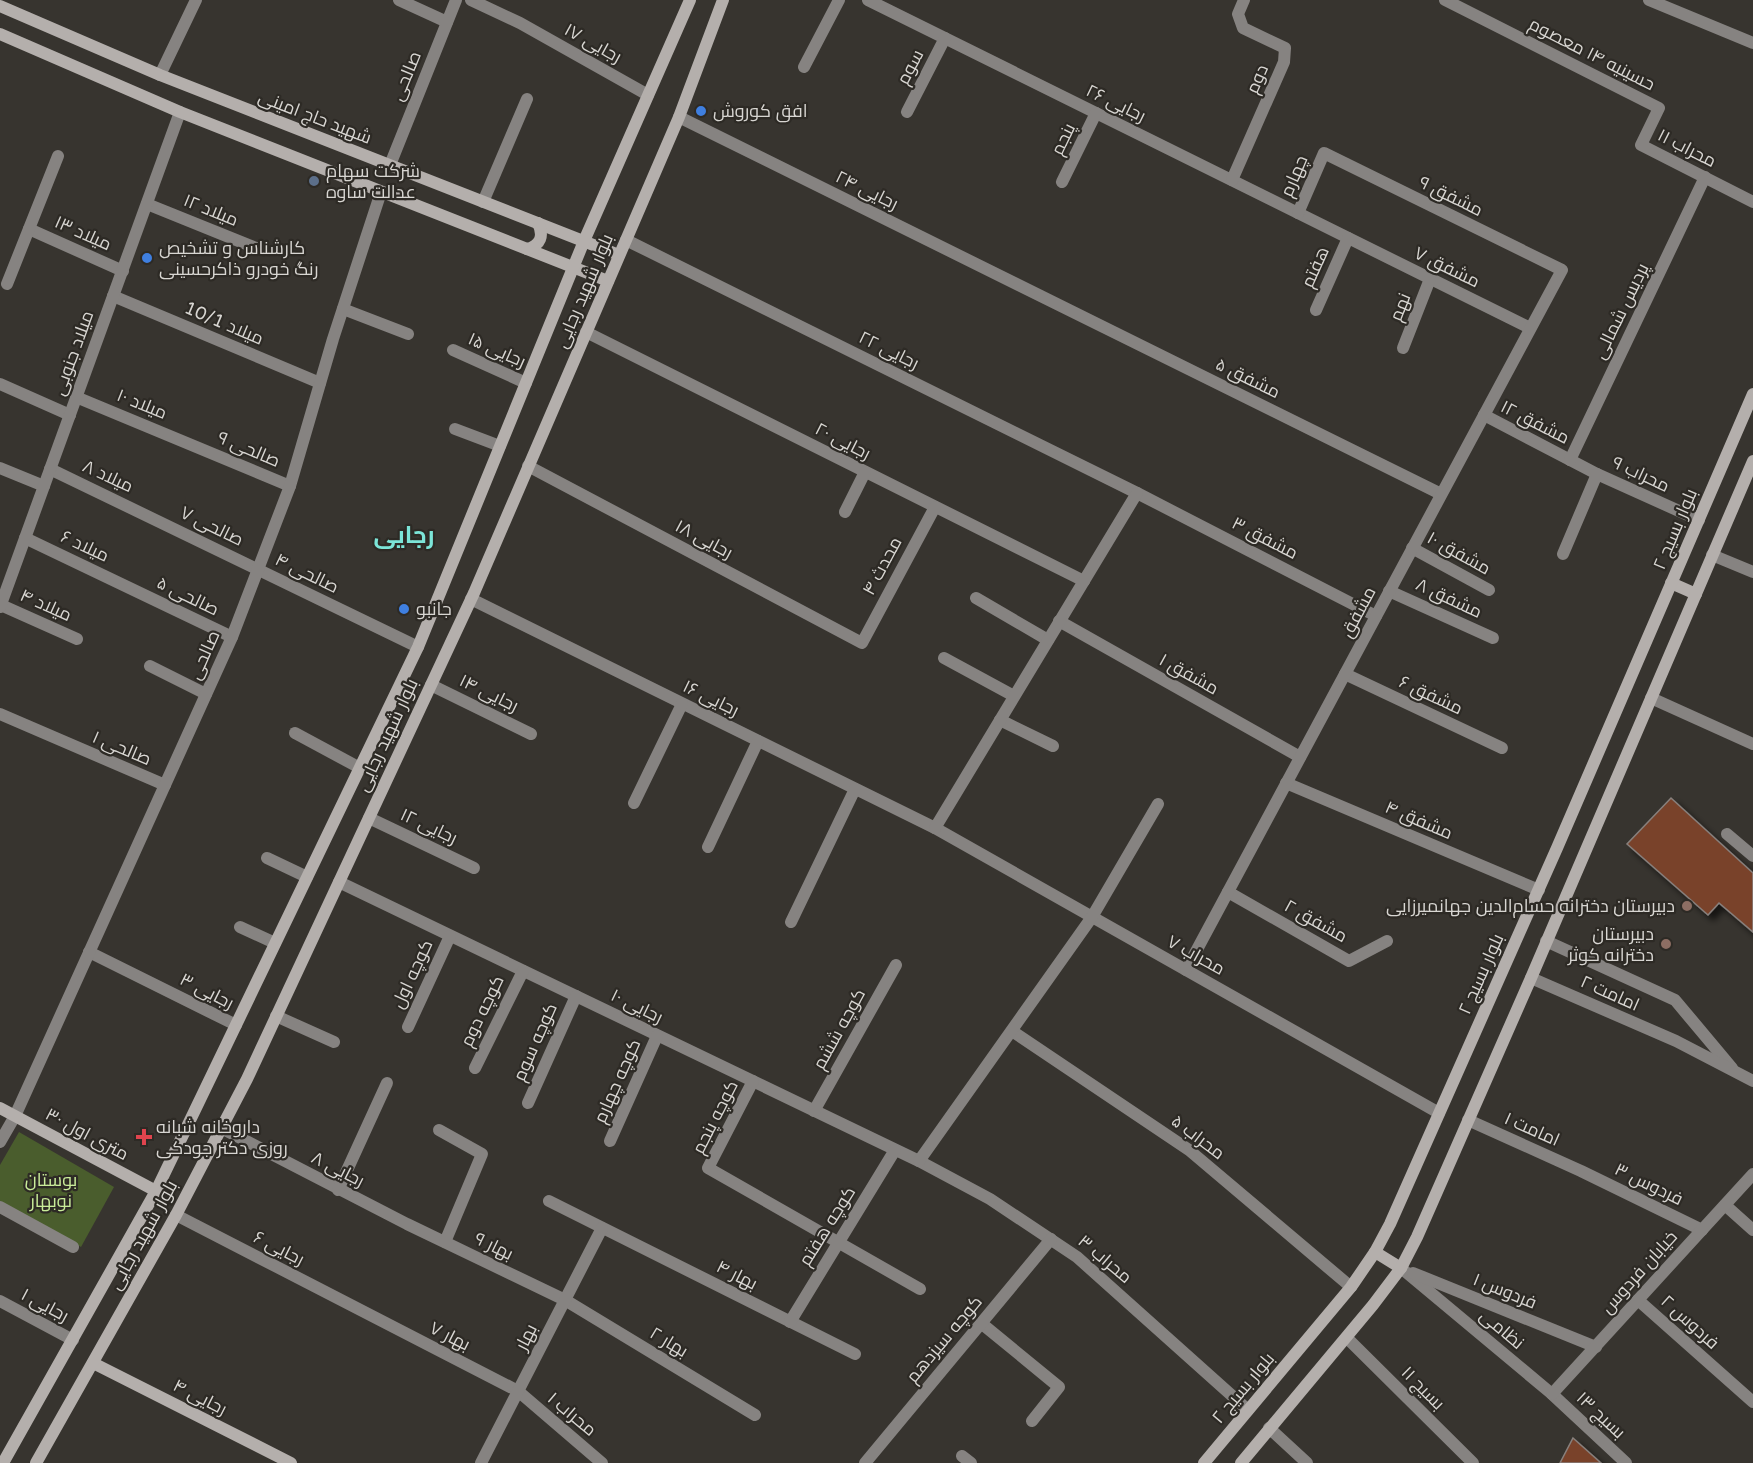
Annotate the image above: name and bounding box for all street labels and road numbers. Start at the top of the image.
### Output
street label: حسینیه ۱۴ معصوم [1525,13,1659,96]
street label: رجایی ۱۷ [560,18,626,68]
street label: سوم [892,46,929,89]
street label: صالحی [386,48,426,104]
street label: دوم [1241,61,1274,97]
street label: رجایی ۲۶ [1083,79,1149,127]
street label: شهید حاج امینی [255,85,375,150]
street label: پنجم [1046,119,1081,159]
street label: محراب ۱۱ [1654,124,1720,172]
street label: چهارم [1275,152,1313,201]
street label: رجایی ۲۴ [832,165,902,215]
street label: مشفق ۹ [1415,171,1487,222]
street label: میلاد ۱۲ [180,189,242,231]
street label: میلاد ۱۳ [51,211,115,255]
street label: بلوار شهید رجایی [550,230,618,352]
street label: مشفق ۷ [1410,242,1484,293]
street label: هفتم [1296,243,1335,292]
street label: پردیس شمالی [1588,259,1655,363]
street label: نهم [1384,290,1416,325]
street label: میلاد 10/1 [181,296,267,350]
street label: میلاد جنوبی [47,308,99,398]
street label: رجایی ۲۲ [855,326,923,374]
street label: رجایی ۱۵ [465,328,529,372]
street label: مشفق ۵ [1212,353,1284,404]
street label: میلاد ۱۰ [114,384,170,424]
street label: مشفق ۱۲ [1496,395,1573,450]
street label: رجایی ۲۰ [812,418,874,464]
street label: صالحی ۹ [214,426,284,472]
street label: محراب ۹ [1609,451,1673,497]
street label: میلاد ۸ [79,455,137,497]
street label: بلوار بسیج ۲ [1648,485,1703,573]
street label: صالحی ۷ [177,501,247,551]
street label: مشفق ۳ [1228,512,1302,565]
street label: رجایی ۱۸ [671,515,737,563]
street label: میلاد ۶ [57,525,113,567]
street label: مشفق ۱۰ [1423,527,1495,580]
street label: محدث ۴ [858,533,906,599]
street label: صالحی ۴ [271,548,343,598]
street label: صالحی ۵ [153,572,223,620]
street label: مشفق ۸ [1412,573,1486,624]
street label: مشفق [1335,583,1381,642]
street label: میلاد ۴ [17,584,75,626]
street label: صالحی [183,627,225,683]
street label: مشفق ۱ [1155,649,1223,700]
street label: رجایی ۱۴ [456,669,522,717]
street label: مشفق ۶ [1395,671,1466,720]
street label: بلوار شهید رجایی [351,675,423,795]
street label: رجایی ۱۶ [679,675,743,721]
street label: صالحی ۱ [89,726,155,770]
street label: مشفق ۴ [1382,796,1456,845]
street label: رجایی ۱۲ [397,803,461,849]
street label: مشفق ۲ [1280,895,1351,948]
street label: محراب ۷ [1163,930,1229,980]
street label: بلوار بسیج ۲ [1453,930,1509,1018]
street label: کوچه اول [387,936,438,1012]
street label: رجایی ۳ [176,968,238,1014]
street label: امامت ۲ [1577,970,1643,1016]
street label: کوچه دوم [455,972,510,1051]
street label: رجایی ۱۰ [607,984,667,1028]
street label: کوچه ششم [808,985,871,1074]
street label: کوچه سوم [508,999,563,1085]
street label: کوچه چهارم [589,1035,646,1127]
street label: کوچه پنجم [687,1077,744,1158]
street label: ۳۰ متری اول [42,1103,132,1165]
street label: امامت ۱ [1501,1107,1563,1151]
street label: محراب ۵ [1167,1110,1229,1164]
street label: رجایی ۸ [308,1146,368,1192]
street label: فردوس ۳ [1611,1158,1687,1210]
street label: بلوار شهید رجایی [104,1176,182,1294]
street label: کوچه هفتم [794,1182,861,1270]
street label: رجایی ۶ [250,1226,308,1270]
street label: خیابان فردوس [1596,1226,1682,1318]
street label: بهار ۹ [471,1227,517,1265]
street label: محراب ۳ [1074,1230,1136,1288]
street label: بهار ۴ [713,1255,761,1295]
street label: فردوس ۱ [1470,1268,1540,1314]
street label: رجایی ۱ [17,1283,73,1327]
street label: فردوس ۲ [1656,1290,1724,1354]
street label: کوچه سیزدهم [901,1291,988,1388]
street label: نظامی [1475,1304,1529,1354]
street label: بهار ۷ [426,1317,474,1355]
street label: بهار [510,1320,542,1355]
street label: بهار ۲ [646,1322,692,1362]
street label: بلوار بسیج ۲ [1207,1348,1280,1429]
street label: ۱۱ بسیج [1396,1362,1449,1415]
street label: رجایی ۴ [169,1374,231,1420]
street label: محراب ۱ [543,1387,601,1441]
street label: ۱۳ بسیج [1571,1387,1630,1444]

